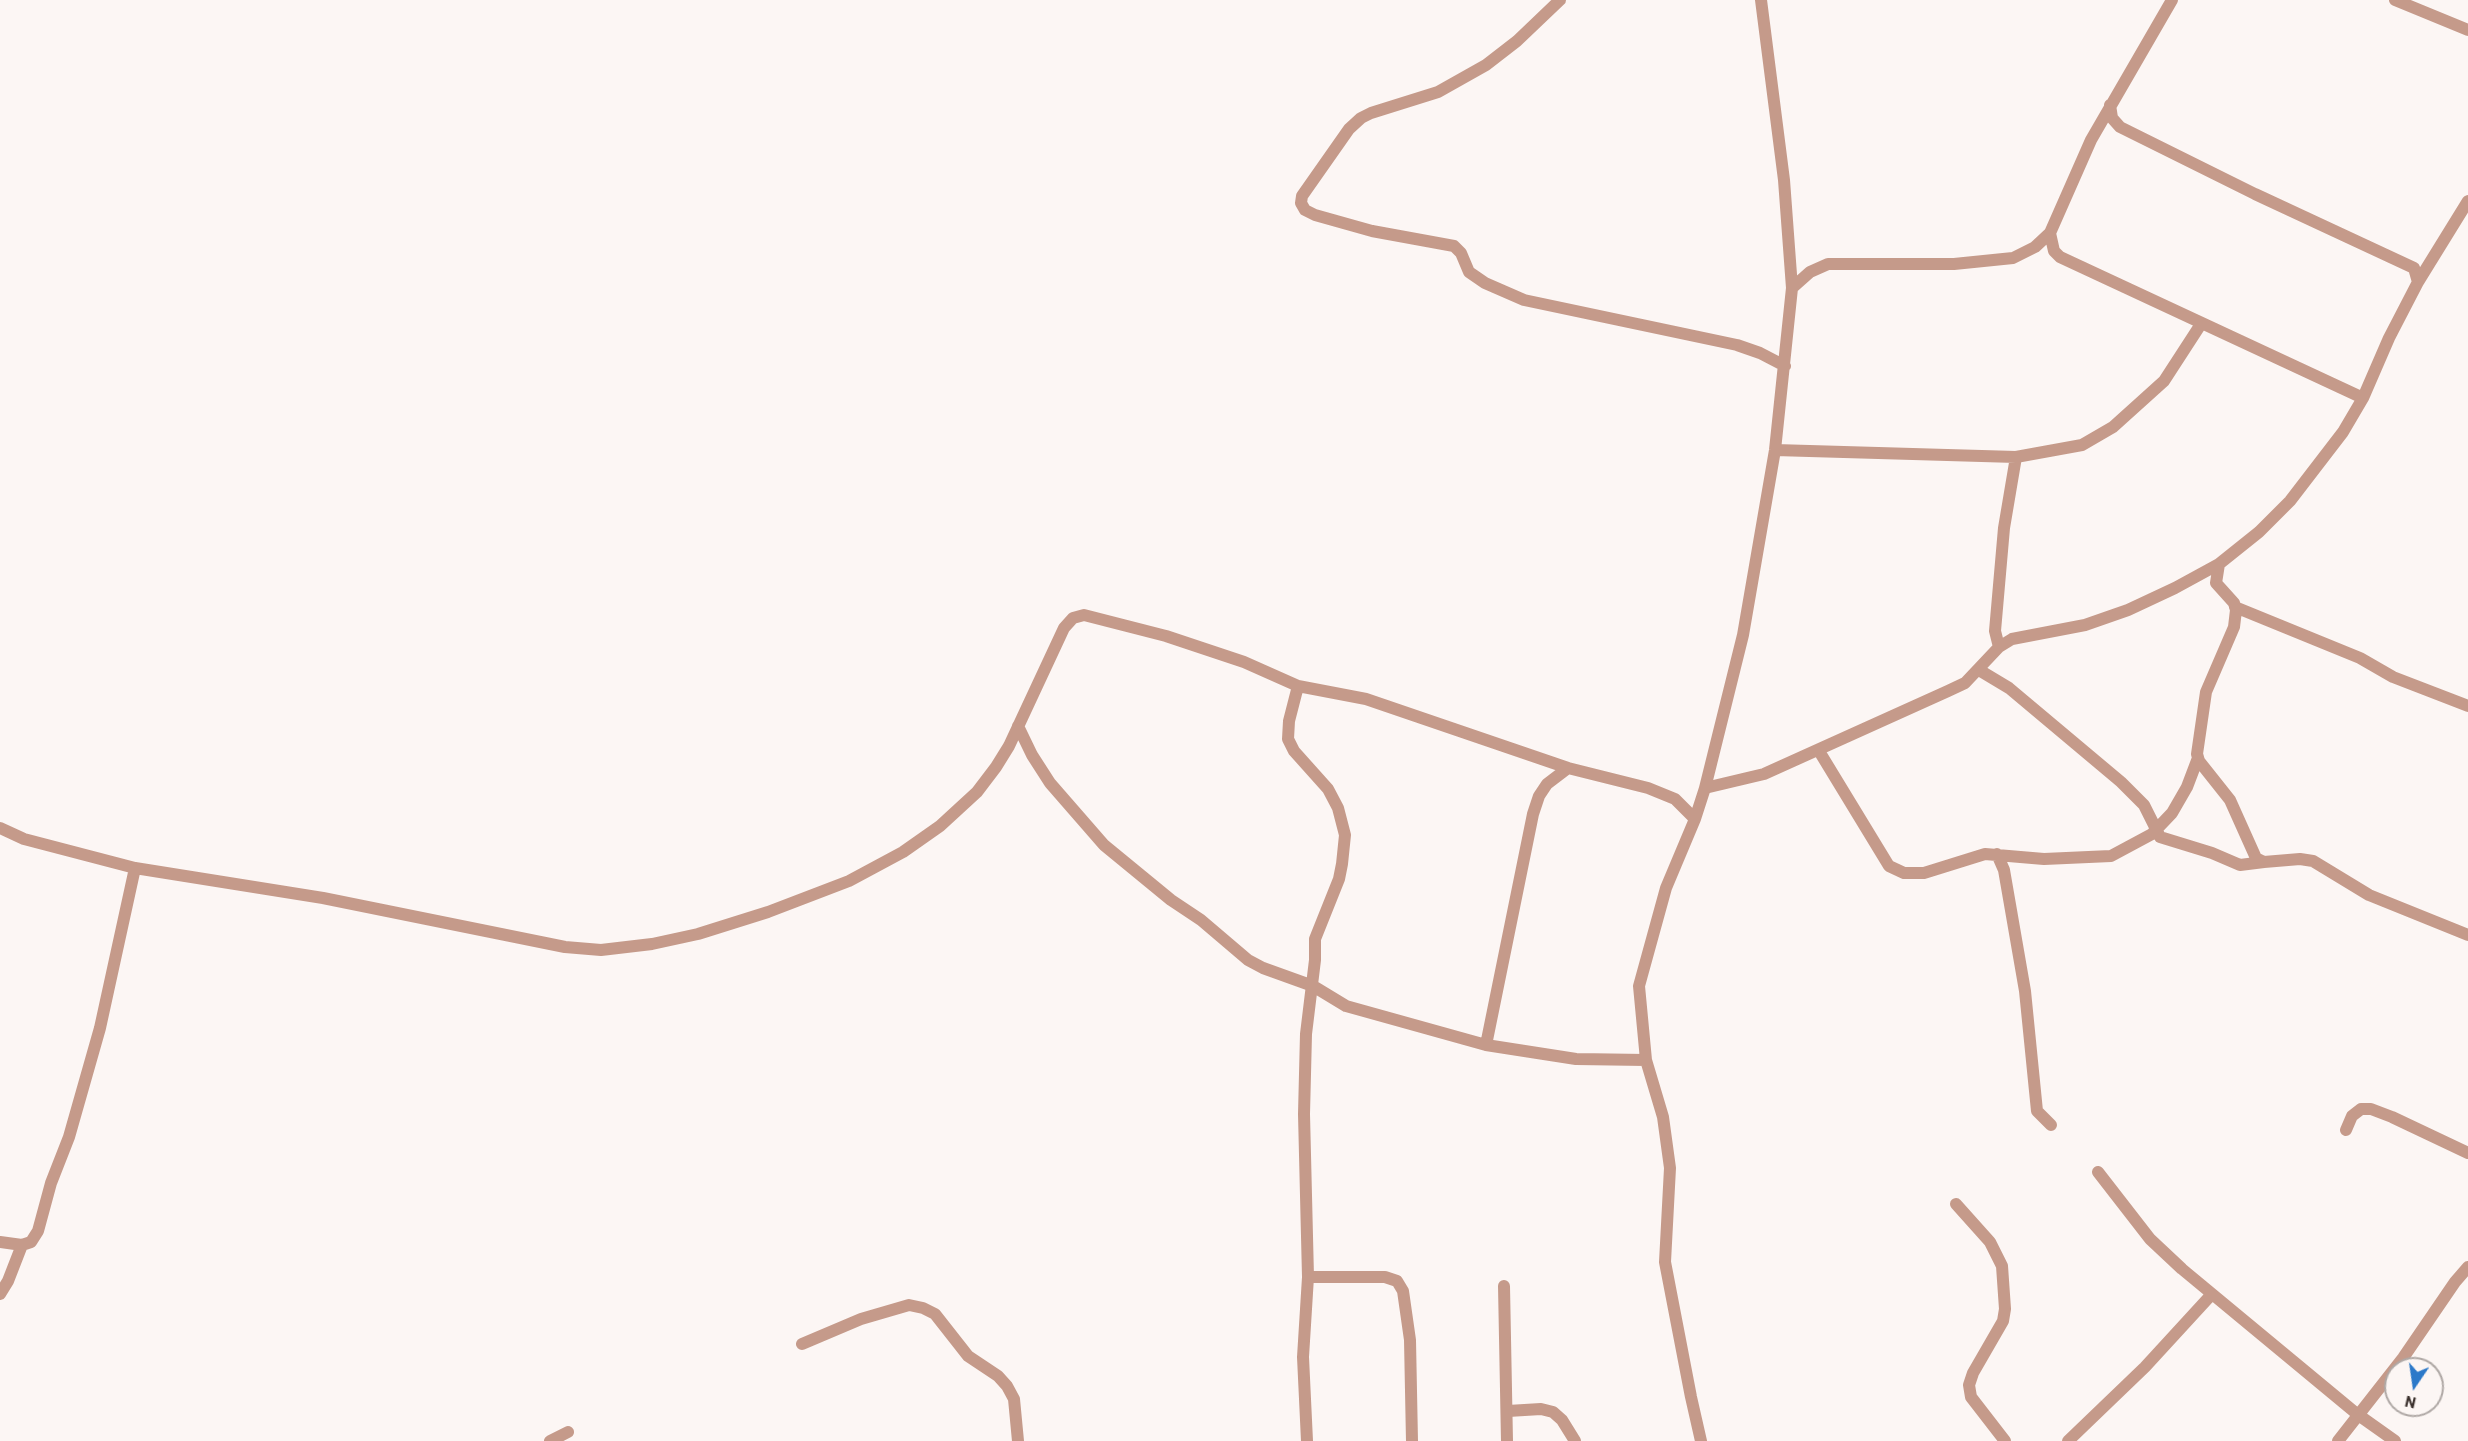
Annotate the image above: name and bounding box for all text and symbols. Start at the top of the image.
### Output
north arrow [2384,1357,2444,1417]
text: N [2403,1393,2418,1414]

